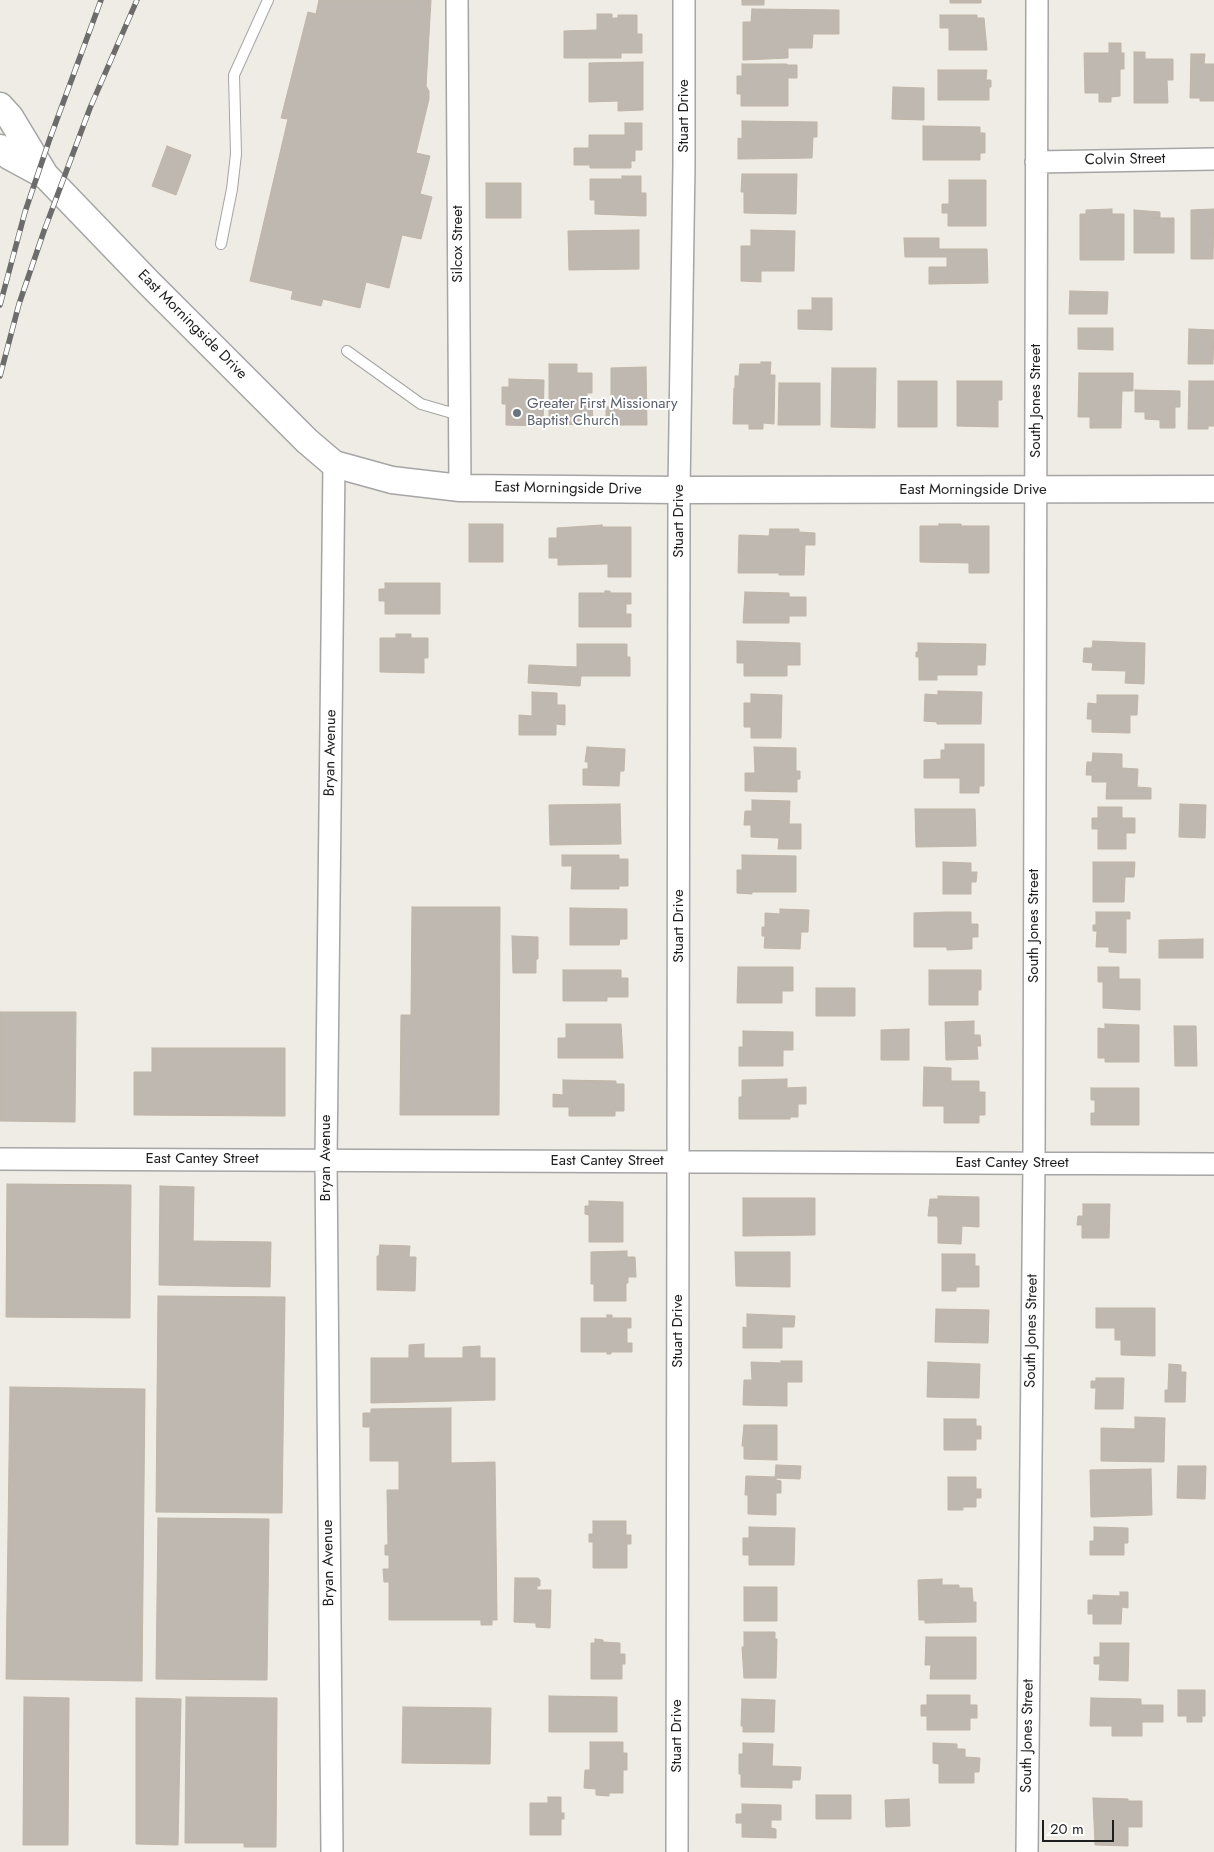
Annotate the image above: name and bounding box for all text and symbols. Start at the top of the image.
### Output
street label: Stuart Drive [675,79,693,153]
street label: Colvin Street [1085,150,1165,170]
street label: Silcox Street [449,205,467,283]
street label: East Morningside Drive [134,267,250,383]
street label: South Jones Street [1027,344,1045,458]
place label: Greater First Missionary Baptist Church [527,395,678,430]
marker: Greater First Missionary Baptist Church [511,407,523,419]
street label: East Morningside Drive [494,479,642,499]
street label: East Morningside Drive [899,481,1047,499]
street label: Stuart Drive [670,484,688,558]
street label: Bryan Avenue [321,709,341,797]
street label: South Jones Street [1025,869,1043,983]
street label: Stuart Drive [670,889,688,963]
street label: Bryan Avenue [317,1115,335,1201]
street label: East Cantey Street [146,1150,258,1168]
street label: East Cantey Street [551,1152,663,1170]
street label: East Cantey Street [956,1154,1068,1172]
street label: South Jones Street [1022,1274,1042,1388]
street label: Stuart Drive [669,1294,687,1368]
street label: Bryan Avenue [319,1519,339,1607]
street label: South Jones Street [1018,1679,1038,1793]
street label: Stuart Drive [668,1699,686,1773]
scale bar [1044,1810,1116,1842]
text: 20 m [1050,1818,1084,1840]

